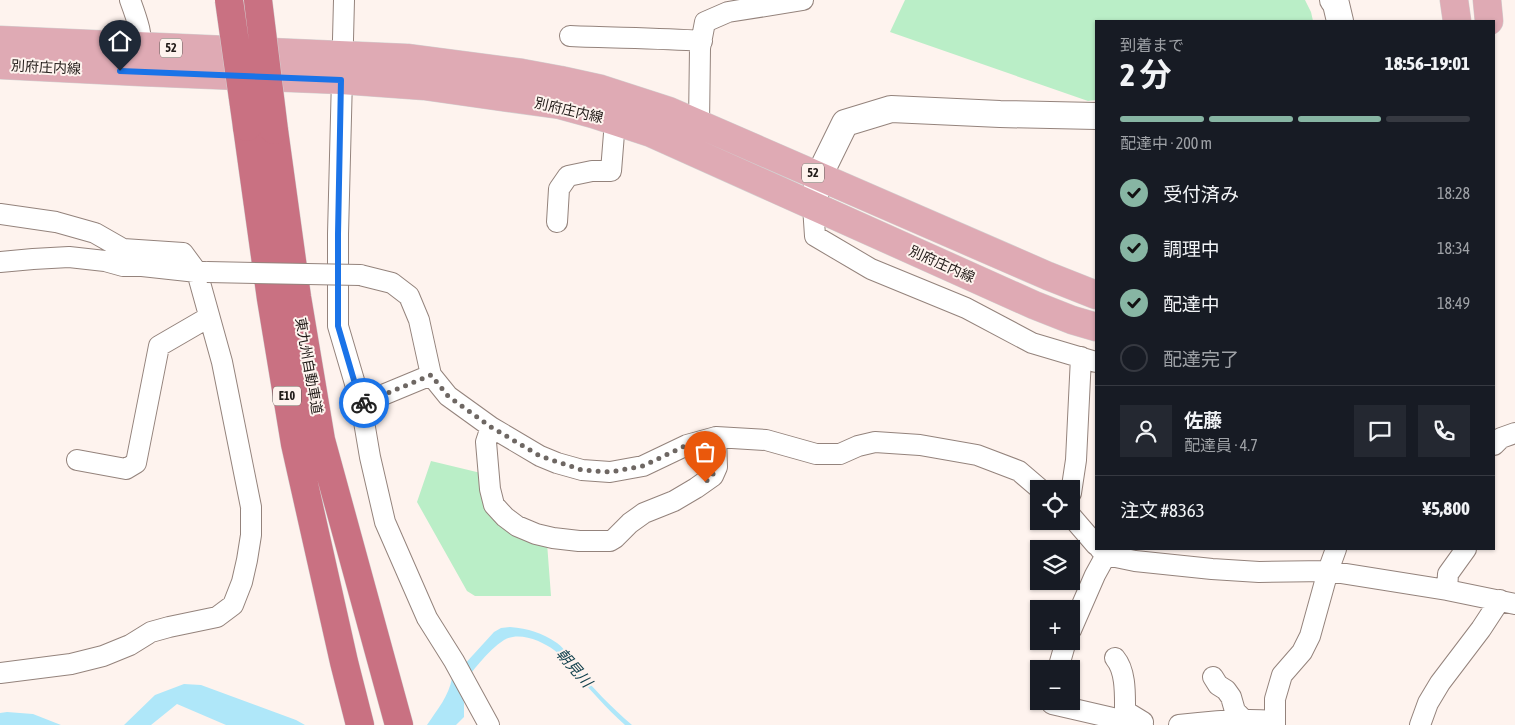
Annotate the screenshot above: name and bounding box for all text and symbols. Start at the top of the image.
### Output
pin [99,20,141,71]
icon: home [106,27,134,55]
text: 到着まで [1120,36,1184,54]
road number: 52 [160,38,182,58]
text: 18:56–19:01 [1385,52,1470,74]
text: 2 分 [1120,56,1171,93]
street label: 別府庄内線 [11,57,81,77]
street label: 別府庄内線 [533,94,605,126]
text: 配達中 · 200 m [1120,134,1212,152]
road number: 52 [802,164,824,182]
icon: check [1120,179,1148,207]
text: 受付済み [1163,183,1239,205]
text: 18:28 [1437,184,1470,202]
icon: check [1120,234,1148,262]
text: 調理中 [1163,238,1220,260]
text: 18:34 [1437,239,1470,257]
street label: 別府庄内線 [907,242,977,286]
icon: check [1120,289,1148,317]
text: 配達中 [1163,293,1220,315]
text: 18:49 [1437,294,1470,312]
street label: 東九州自動車道 [293,316,325,416]
text: 配達完了 [1163,348,1239,370]
courier [339,378,389,428]
road number: E10 [273,386,301,406]
icon: bike [350,389,378,417]
button: person [1120,405,1172,457]
button: chat [1354,405,1406,457]
button: phone [1418,405,1470,457]
text: 佐藤 [1184,409,1222,431]
pin [684,431,726,482]
text: 配達員 · 4.7 [1184,436,1258,454]
icon: bag [691,438,719,466]
map controls [1030,480,1080,710]
button: locate [1030,480,1080,530]
text: ¥5,800 [1422,497,1470,519]
text: 注文 #8363 [1120,499,1205,521]
button: layers [1030,540,1080,590]
button: + [1030,600,1080,650]
water label: 朝見川 [553,645,597,692]
button: − [1030,660,1080,710]

